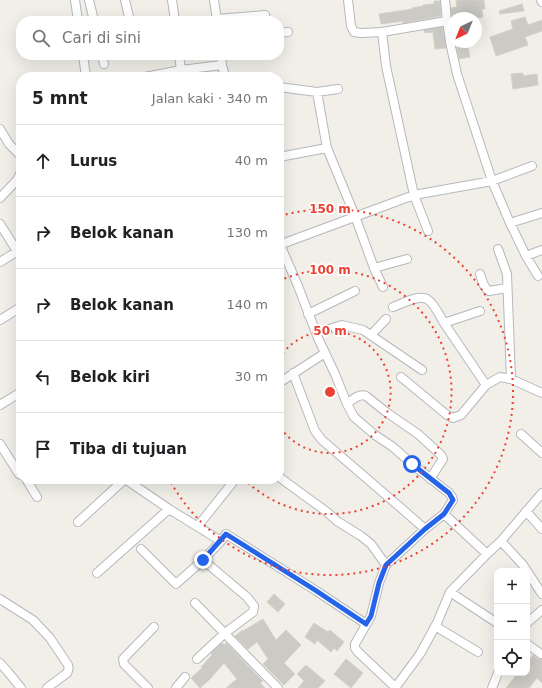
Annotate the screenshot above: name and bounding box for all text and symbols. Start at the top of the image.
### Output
north arrow [446,12,482,48]
search box [16,16,284,60]
icon: search [30,27,52,49]
text: Cari di sini [62,29,141,47]
text: 5 mnt [32,88,88,108]
text: Jalan kaki · 340 m [152,91,268,106]
icon: ahead [32,150,54,172]
text: Lurus [70,152,117,170]
text: 40 m [235,153,268,168]
text: 150 m [309,202,351,216]
icon: right [32,222,54,244]
text: Belok kanan [70,224,174,242]
text: 130 m [226,225,268,240]
text: 100 m [309,263,351,277]
icon: right [32,294,54,316]
text: Belok kanan [70,296,174,314]
text: 140 m [226,297,268,312]
text: 50 m [313,324,347,338]
icon: left [32,366,54,388]
text: Belok kiri [70,368,150,386]
text: 30 m [235,369,268,384]
centre of rings [323,385,337,399]
icon: arrive [32,438,54,460]
text: Tiba di tujuan [70,440,187,458]
route start [403,455,421,473]
route end [194,551,212,569]
map controls [494,568,530,676]
button: + [494,568,530,604]
button: − [494,604,530,640]
button: locate [494,640,530,676]

